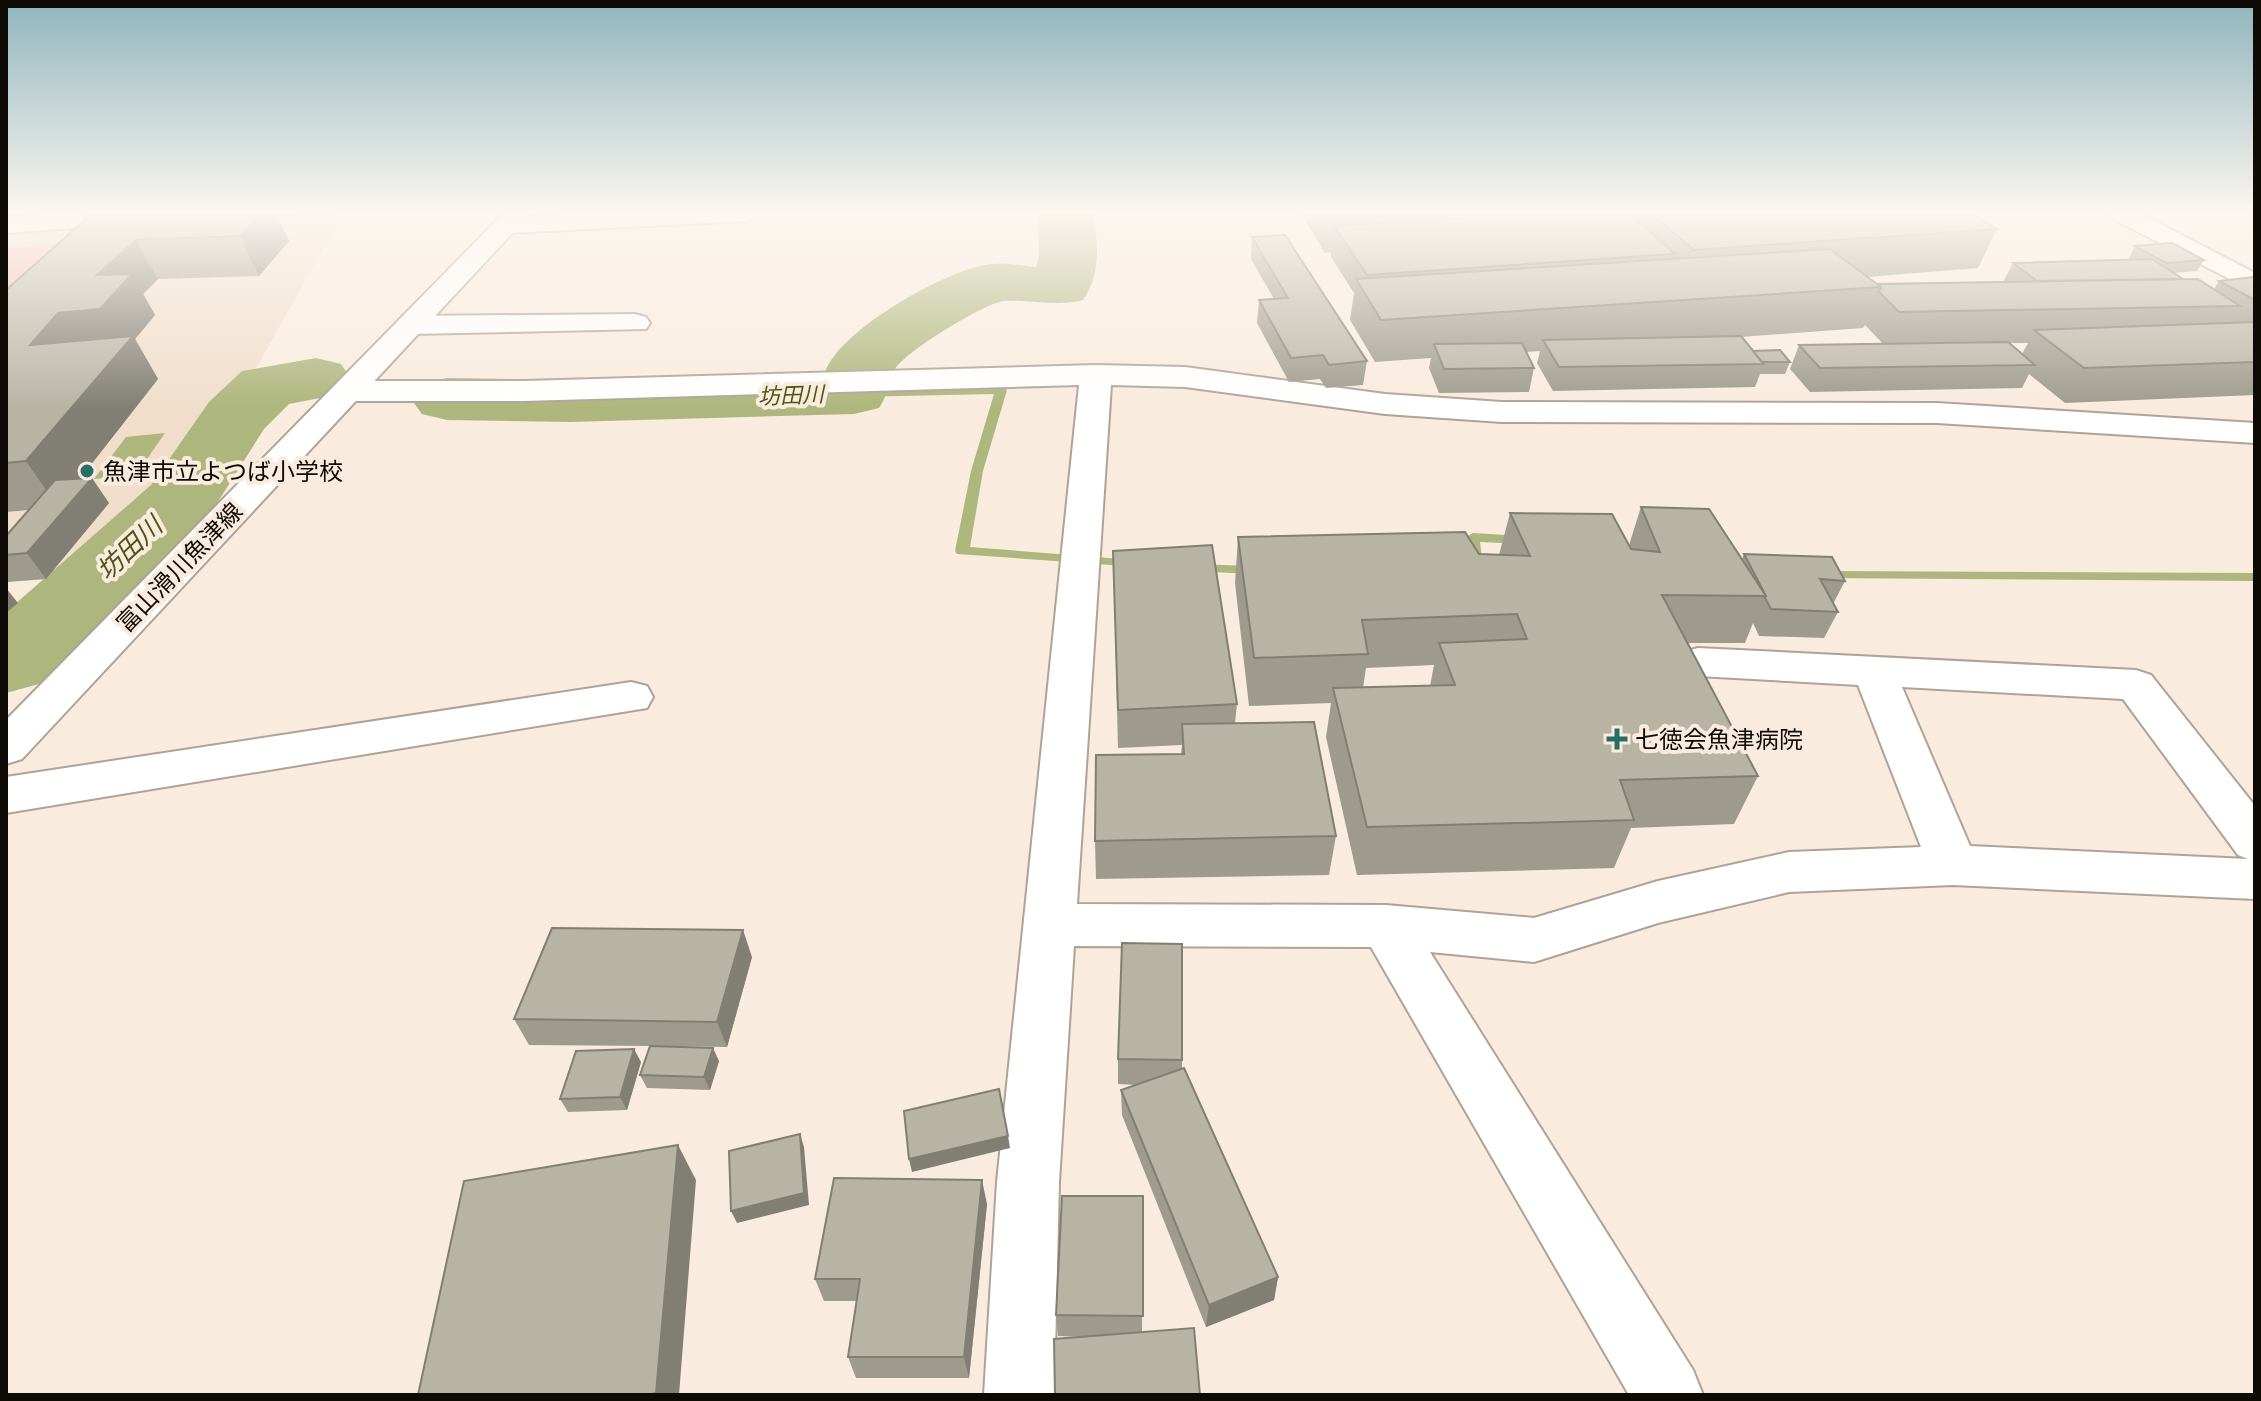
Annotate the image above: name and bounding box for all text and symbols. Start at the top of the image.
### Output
water label: 坊田川 [757,377,827,413]
place label: 魚津市立よつば小学校 [103,453,343,489]
marker: 魚津市立よつば小学校 [78,462,96,480]
street label: 富山滑川魚津線 [108,494,250,640]
water label: 坊田川 [87,505,173,589]
place label: 七徳会魚津病院 [1635,721,1803,757]
marker: 七徳会魚津病院 [1606,728,1628,750]

